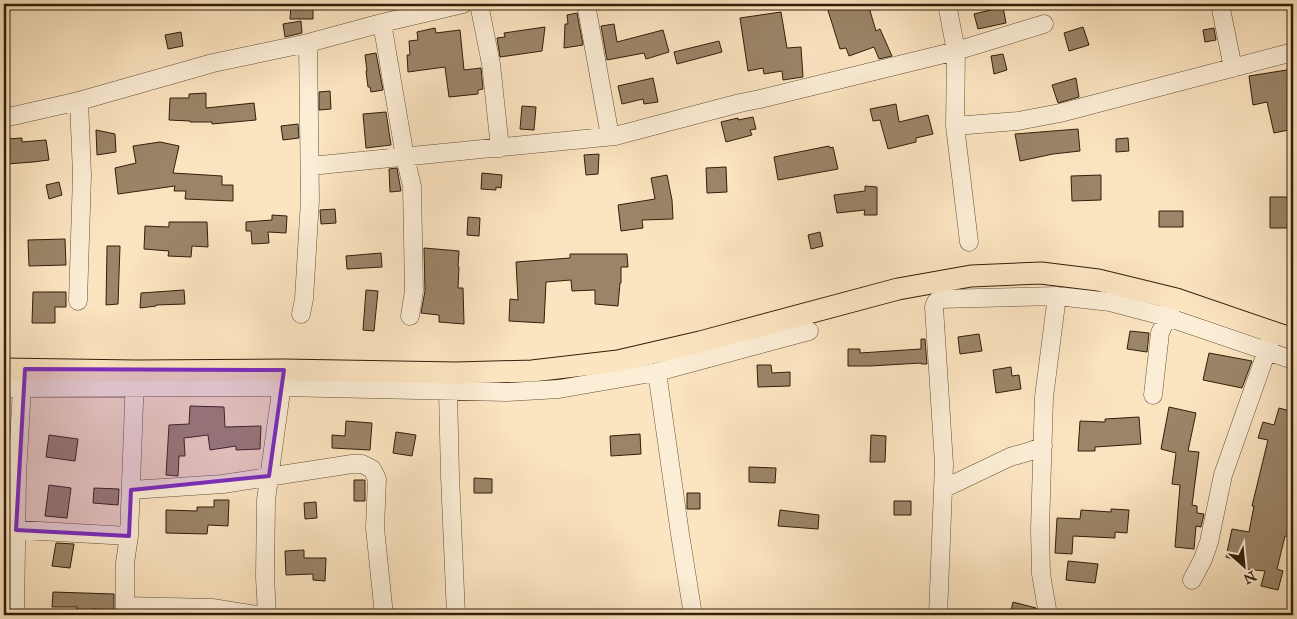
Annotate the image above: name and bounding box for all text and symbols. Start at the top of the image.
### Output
north arrow [1220,542,1270,592]
text: N [1240,567,1259,587]

